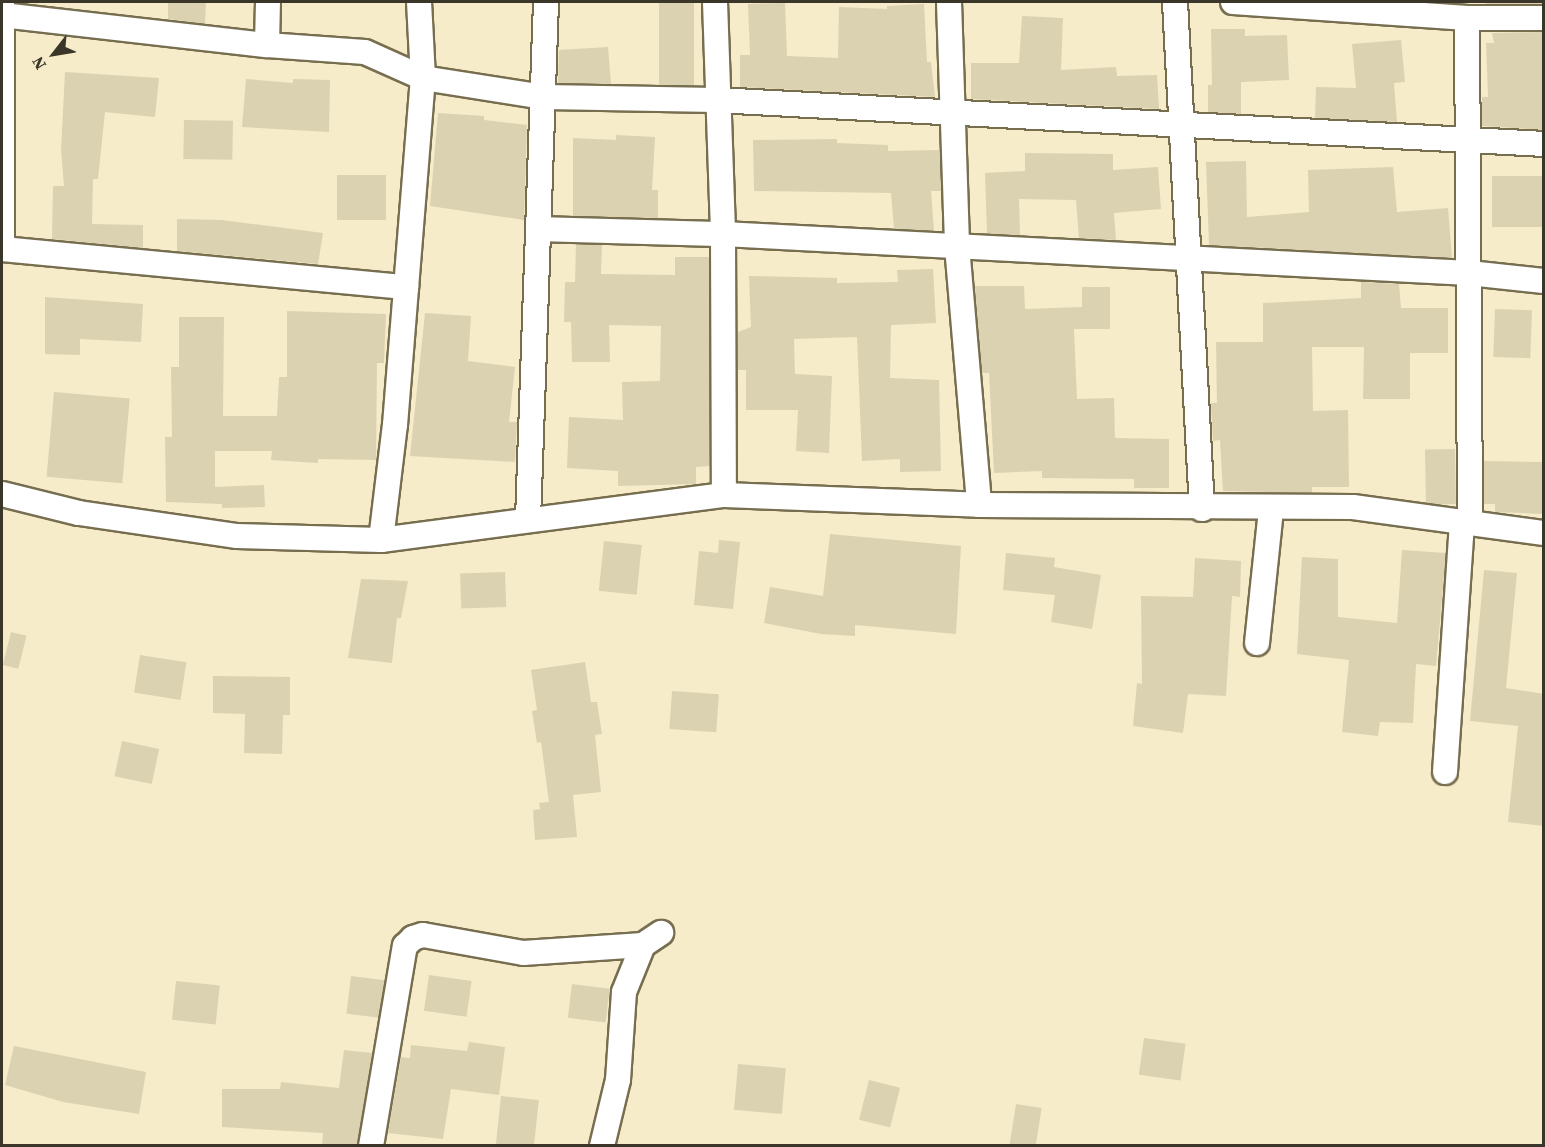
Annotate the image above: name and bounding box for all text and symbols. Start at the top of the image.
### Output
north arrow [24,24,84,84]
text: N [26,53,51,74]

